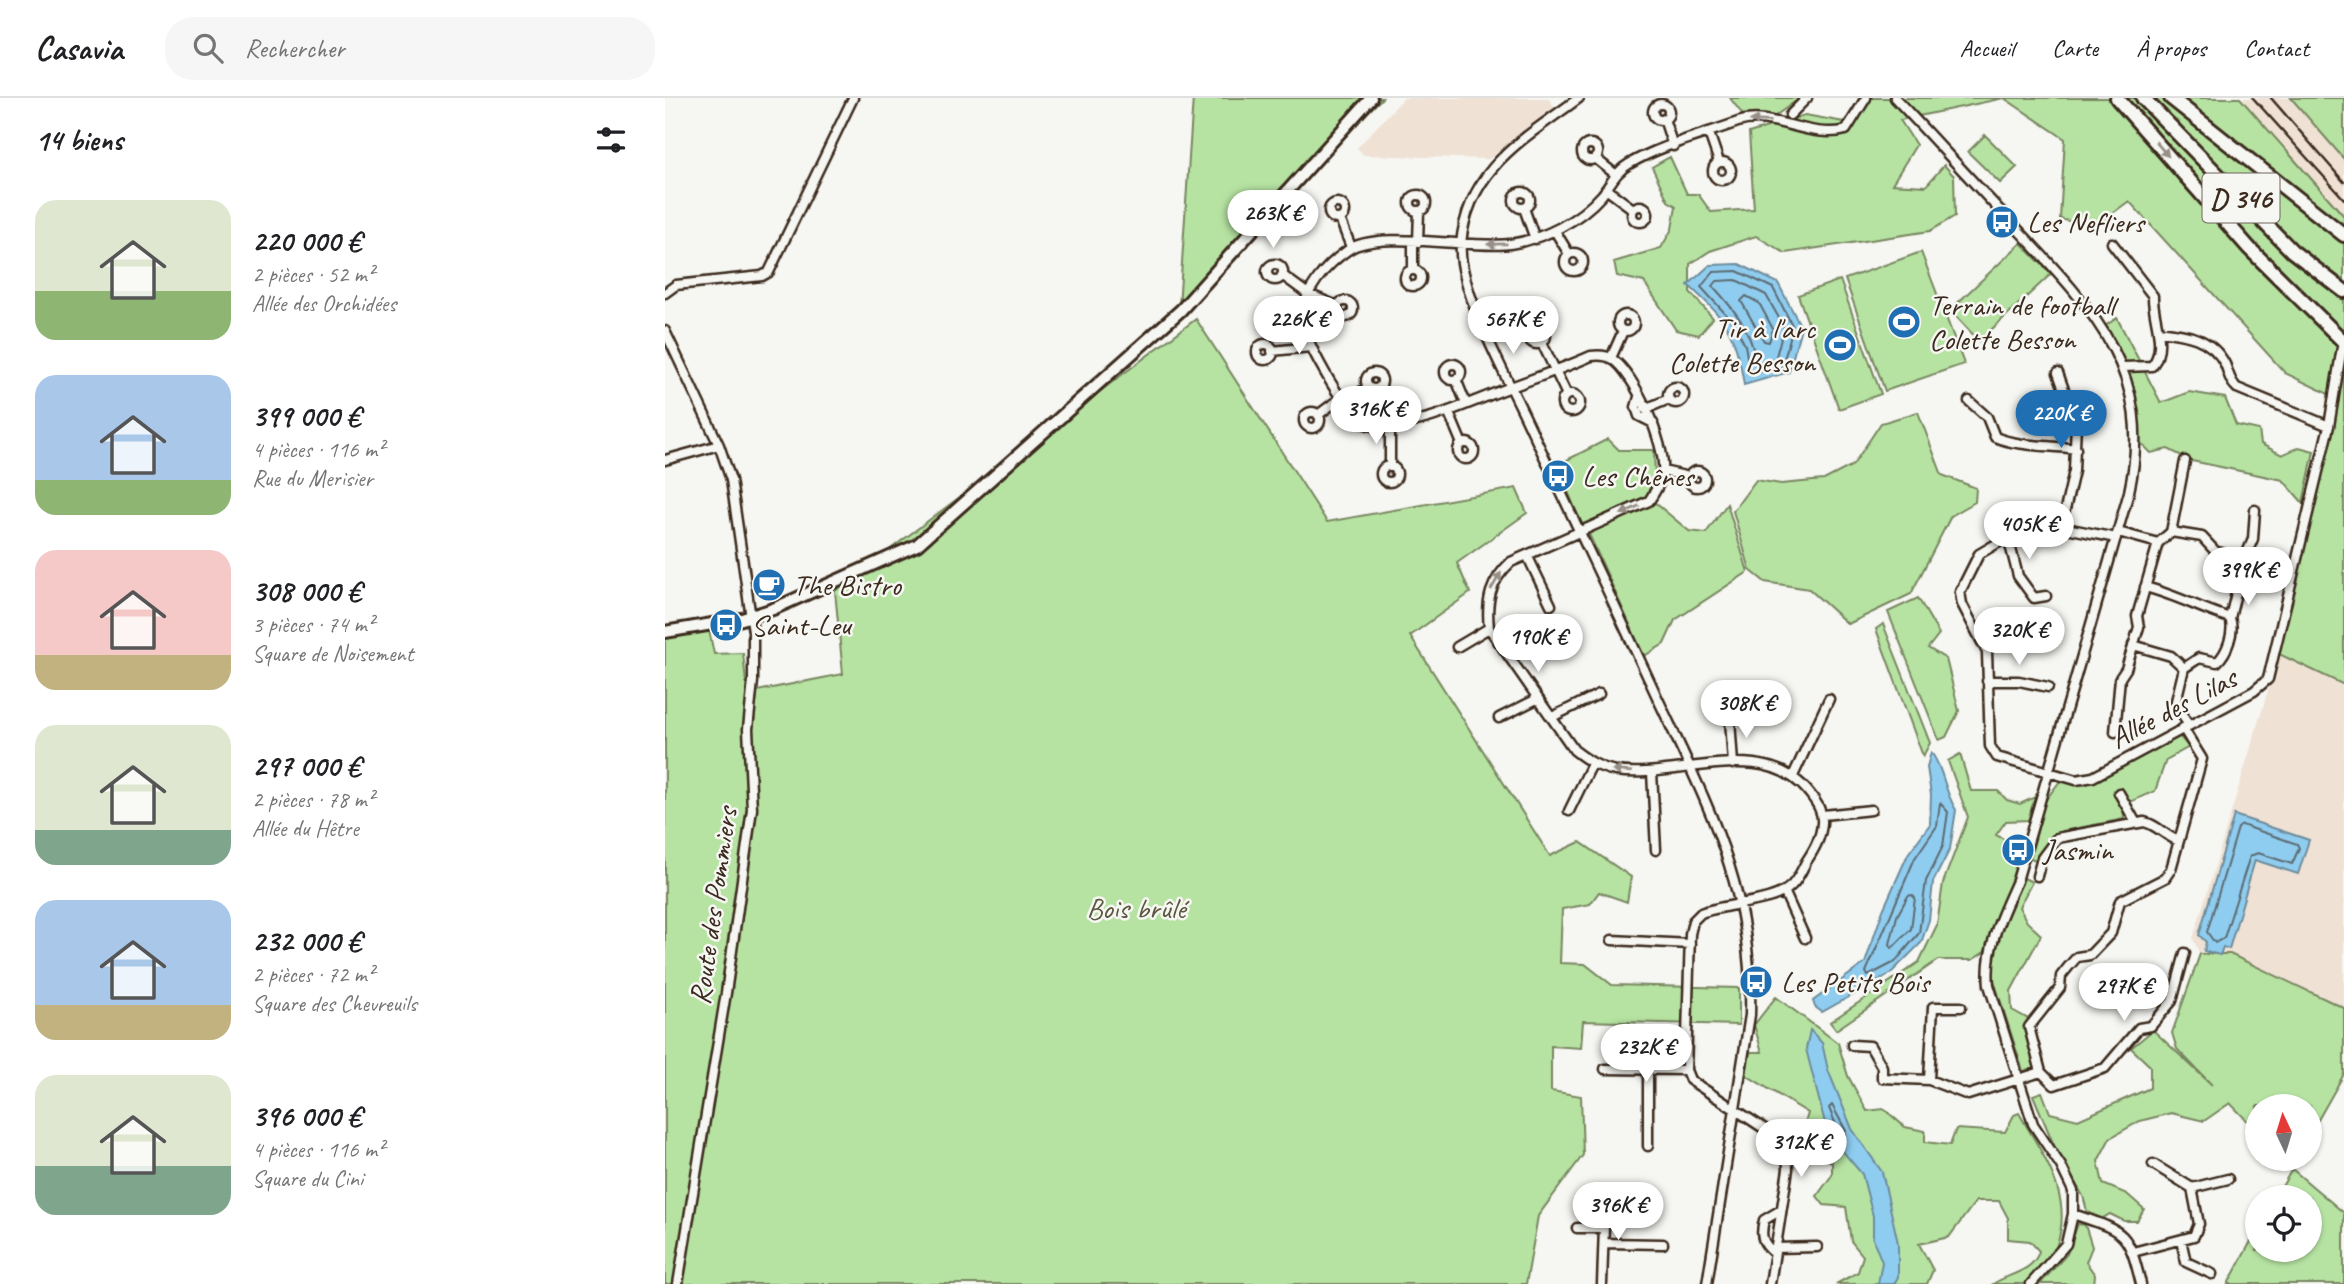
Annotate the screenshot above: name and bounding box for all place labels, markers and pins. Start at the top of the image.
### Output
pin: 263K € [1216,190,1330,250]
bus stop icon: Les Nefliers [1983,203,2021,241]
place label: Les Nefliers [2027,203,2147,241]
place label: Terrain de football Colette Besson [1929,286,2119,358]
pin: 226K € [1242,296,1356,356]
pin: 567K € [1456,296,1570,356]
sports icon: Terrain de football Colette Besson [1885,303,1923,341]
place label: Tir à l'arc Colette Besson [1669,309,1816,381]
sports icon: Tir à l'arc Colette Besson [1821,326,1859,364]
pin: 316K € [1319,386,1433,446]
pin: 220K € [2004,390,2118,450]
bus stop icon: Les Chênes [1539,457,1577,495]
place label: Les Chênes [1582,457,1696,495]
pin: 405K € [1972,502,2086,561]
pin: 399K € [2191,547,2305,607]
cafe icon: The Bistro [750,566,788,604]
place label: The Bistro [793,566,902,604]
bus stop icon: Saint-Leu [707,606,745,644]
place label: Saint-Leu [751,606,853,644]
pin: 320K € [1962,608,2076,667]
pin: 190K € [1481,614,1595,674]
pin: 308K € [1689,680,1803,740]
bus stop icon: Jasmin [1999,831,2037,869]
place label: Jasmin [2041,831,2114,869]
bus stop icon: Les Petits Bois [1737,963,1775,1001]
place label: Les Petits Bois [1781,963,1932,1001]
pin: 297K € [2067,964,2181,1023]
pin: 232K € [1589,1024,1703,1084]
pin: 312K € [1744,1119,1858,1179]
pin: 396K € [1561,1182,1675,1242]

